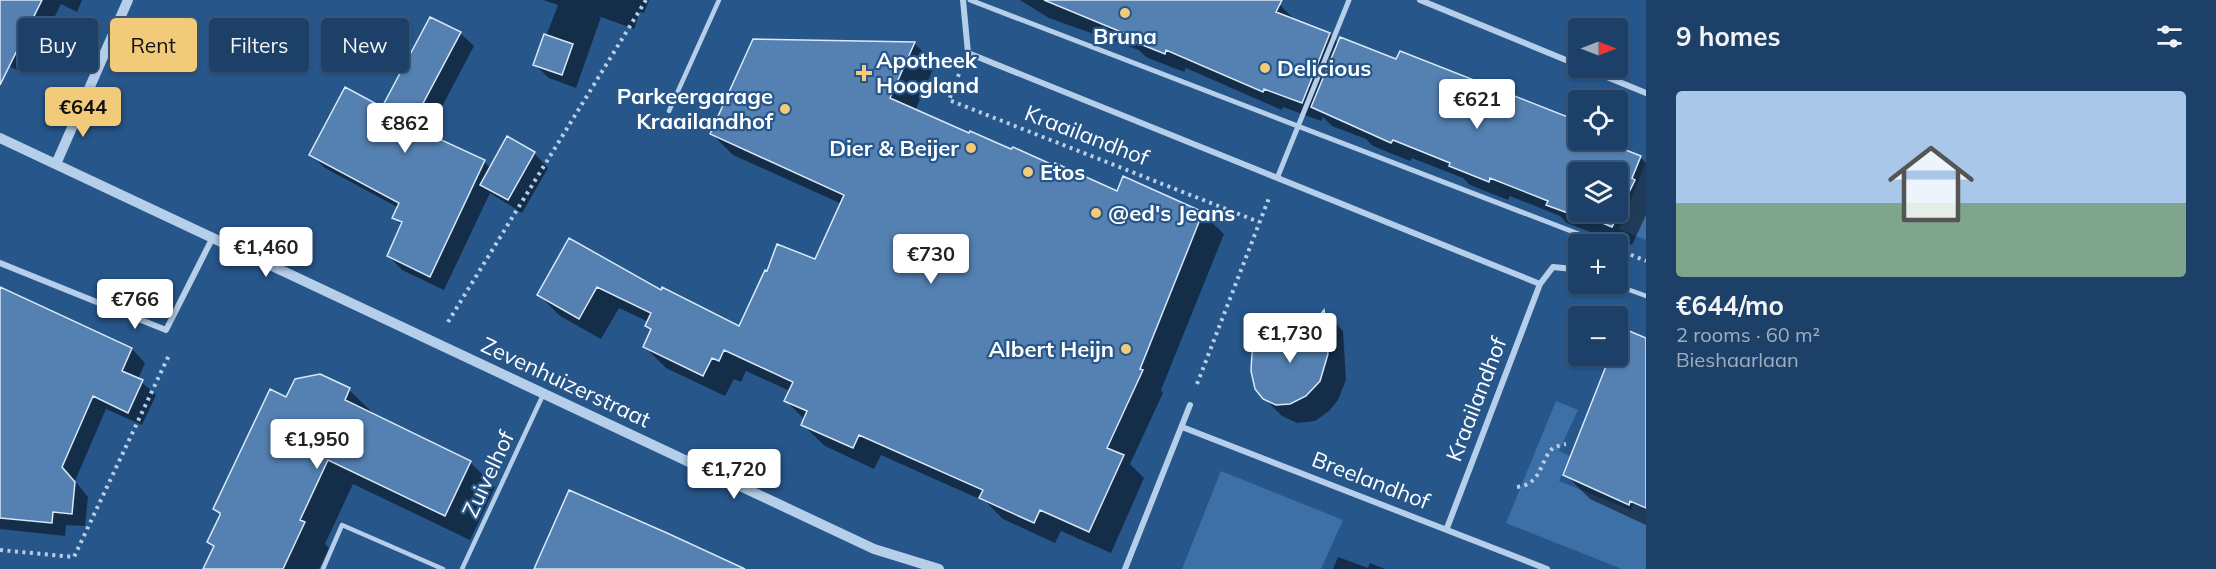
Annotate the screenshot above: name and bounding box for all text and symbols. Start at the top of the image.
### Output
marker: Bruna [1118,6,1132,20]
chip: Buy [18,18,98,72]
chip: Rent [110,18,197,72]
chip: Filters [209,18,309,72]
chip: New [321,18,409,72]
north arrow [1568,18,1628,78]
map controls [1568,18,1628,366]
text: 9 homes [1676,20,1780,53]
icon: filters [2153,20,2186,53]
place label: Bruna [1093,22,1157,50]
place label: Apotheek Hoogland [876,46,979,99]
place label: Delicious [1277,54,1371,82]
marker: Delicious [1258,61,1272,75]
marker: Apotheek Hoogland [857,66,871,80]
pin: €621 [1441,79,1513,130]
place label: Parkeergarage Kraailandhof [617,82,774,135]
text: €621 [1453,86,1501,111]
pin: €644 [47,87,119,138]
button: locate [1568,90,1628,150]
text: €644 [59,94,107,119]
street label: Kraailandhof [1021,98,1154,172]
marker: Parkeergarage Kraailandhof [778,102,792,116]
pin: €862 [369,103,441,154]
text: €862 [381,110,429,135]
icon: home [1877,130,1985,238]
place label: Dier & Beijer [829,134,959,162]
marker: Dier & Beijer [964,141,978,155]
place label: Etos [1040,158,1085,186]
button: layers [1568,162,1628,222]
marker: Etos [1021,165,1035,179]
place label: @ed's Jeans [1108,199,1235,227]
marker: @ed's Jeans [1089,206,1103,220]
pin: €1,460 [217,227,315,278]
text: €1,460 [234,234,298,259]
pin: €730 [895,234,967,285]
button: + [1568,234,1628,294]
text: €730 [907,241,955,266]
pin: €766 [99,279,171,330]
text: €766 [111,286,159,311]
text: €644/mo [1676,289,1784,322]
button: − [1568,306,1628,366]
pin: €1,730 [1241,313,1339,364]
text: €1,730 [1258,320,1322,345]
text: 2 rooms · 60 m² [1676,322,1820,347]
street label: Zevenhuizerstraat [477,331,655,434]
street label: Kraailandhof [1439,332,1513,465]
place label: Albert Heijn [989,335,1114,363]
marker: Albert Heijn [1119,342,1133,356]
text: Bieshaarlaan [1676,347,1799,372]
pin: €1,950 [268,419,366,470]
text: €1,950 [285,426,349,451]
street label: Zuivelhof [456,426,520,522]
street label: Breelandhof [1308,445,1434,515]
pin: €1,720 [685,449,783,500]
text: €1,720 [702,456,766,481]

